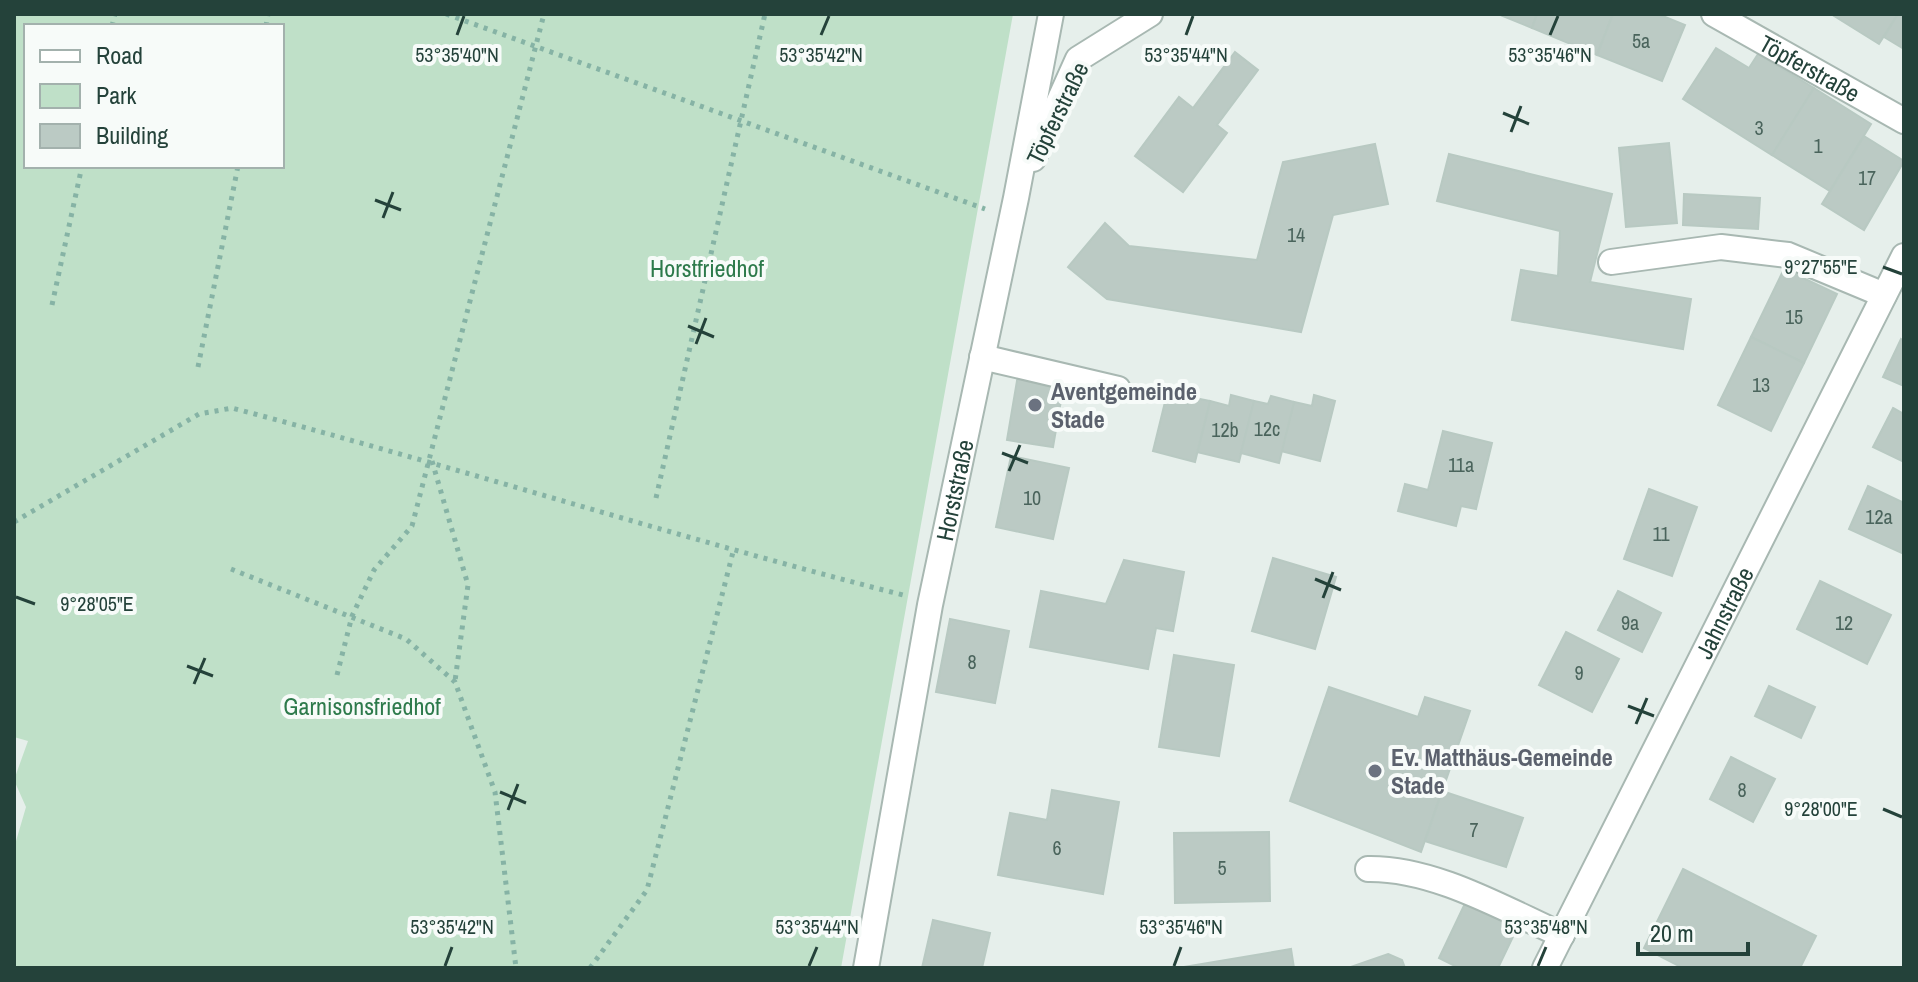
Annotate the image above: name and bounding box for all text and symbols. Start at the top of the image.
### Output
legend [24,24,284,168]
house number: 5a [1632,27,1650,54]
street label: Töpferstraße [1754,27,1866,109]
text: Road [96,39,143,71]
text: 53°35'40"N [415,41,499,68]
text: 53°35'42"N [779,41,863,68]
text: 53°35'44"N [1144,41,1228,68]
text: 53°35'46"N [1508,41,1592,68]
street label: Töpferstraße [1018,56,1096,170]
text: Park [96,79,137,111]
house number: 3 [1754,114,1764,141]
text: Building [96,119,168,151]
house number: 1 [1813,132,1823,159]
house number: 17 [1858,164,1876,191]
house number: 14 [1287,221,1305,248]
park label: Horstfriedhof [650,252,764,284]
text: 9°27'55"E [1784,253,1858,280]
house number: 15 [1785,303,1803,330]
house number: 13 [1752,371,1770,398]
place label: Aventgemeinde Stade [1051,375,1197,435]
marker: Aventgemeinde Stade [1026,396,1044,414]
house number: 12c [1254,415,1280,442]
house number: 12b [1211,416,1239,443]
street label: Horststraße [928,436,981,544]
house number: 11a [1448,451,1474,478]
house number: 10 [1023,484,1041,511]
house number: 12a [1865,503,1893,530]
house number: 11 [1652,520,1670,547]
street label: Jahnstraße [1688,561,1761,664]
text: 9°28'05"E [60,590,134,617]
house number: 9a [1621,609,1639,636]
house number: 12 [1835,609,1853,636]
house number: 8 [967,648,977,675]
house number: 9 [1574,659,1584,686]
park label: Garnisonsfriedhof [283,690,441,722]
place label: Ev. Matthäus-Gemeinde Stade [1391,741,1613,801]
marker: Ev. Matthäus-Gemeinde Stade [1366,762,1384,780]
house number: 8 [1737,776,1747,803]
text: 9°28'00"E [1784,795,1858,822]
house number: 7 [1469,816,1479,843]
house number: 6 [1052,834,1062,861]
house number: 5 [1217,854,1227,881]
scale bar [1638,906,1748,956]
text: 53°35'42"N [410,913,494,940]
text: 53°35'44"N [775,913,859,940]
text: 53°35'46"N [1139,913,1223,940]
text: 53°35'48"N [1504,913,1588,940]
text: 20 m [1650,917,1694,949]

